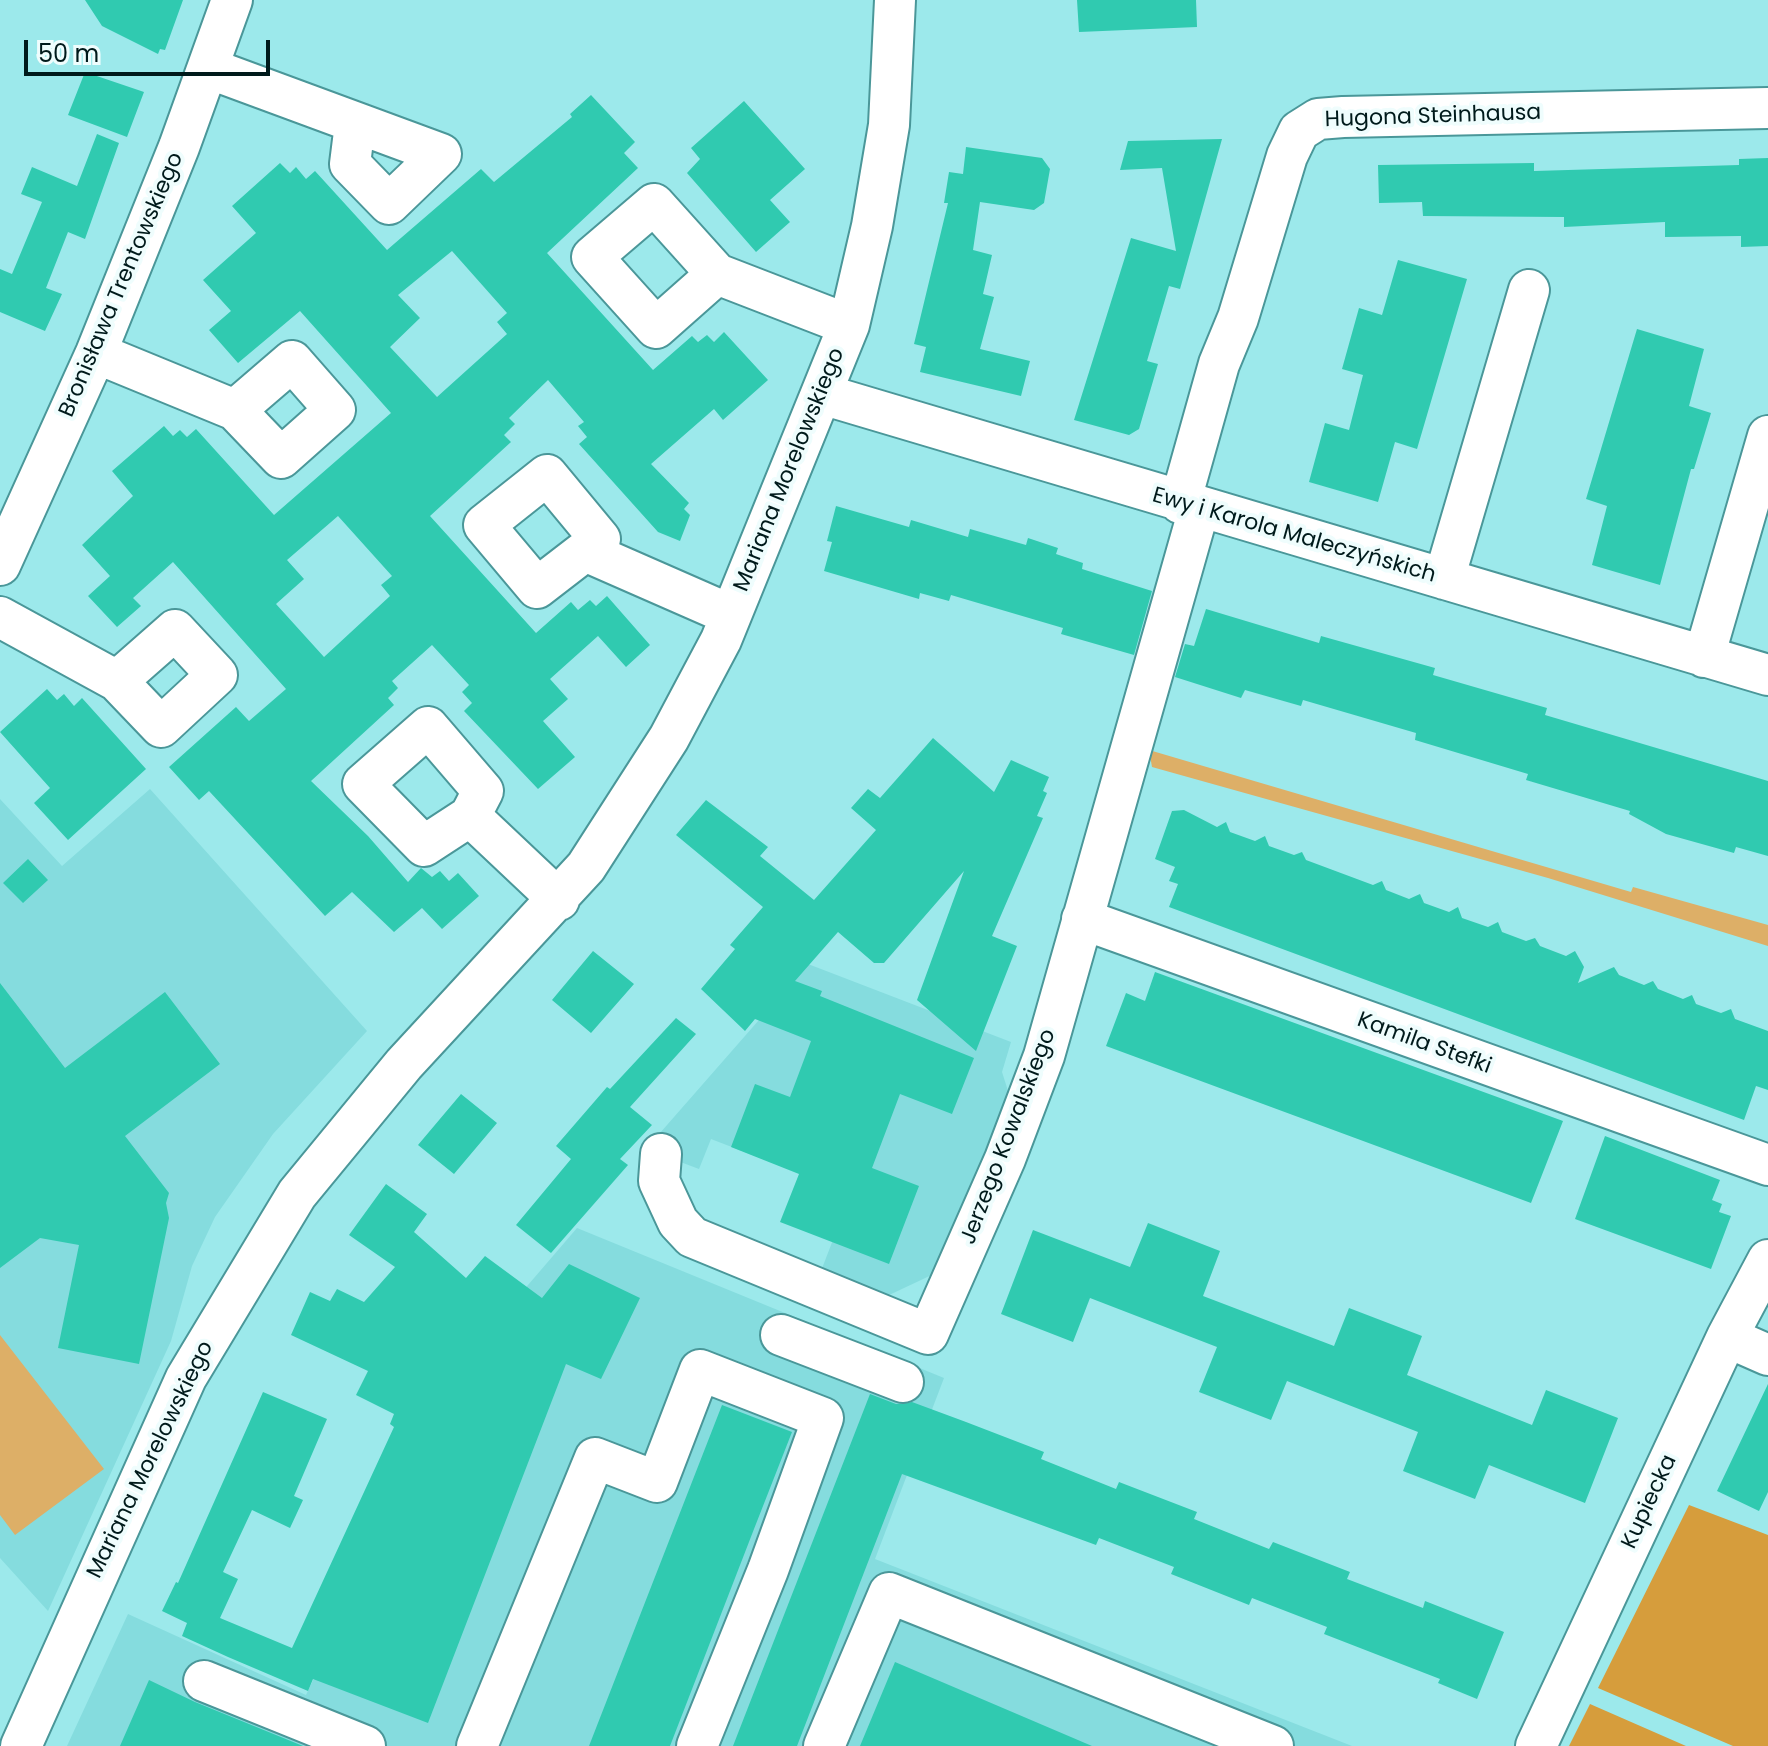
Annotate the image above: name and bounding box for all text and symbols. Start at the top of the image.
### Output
scale bar [28,24,274,74]
text: 50 m [38,37,99,70]
street label: Hugona Steinhausa [1324,100,1542,134]
street label: Bronisława Trentowskiego [54,149,190,421]
street label: Mariana Morelowskiego [729,344,851,596]
street label: Ewy i Karola Maleczyńskich [1149,483,1439,589]
street label: Kamila Stefki [1353,1008,1495,1080]
street label: Jerzego Kowalskiego [956,1026,1062,1248]
street label: Mariana Morelowskiego [82,1337,220,1583]
street label: Kupiecka [1617,1451,1683,1553]

